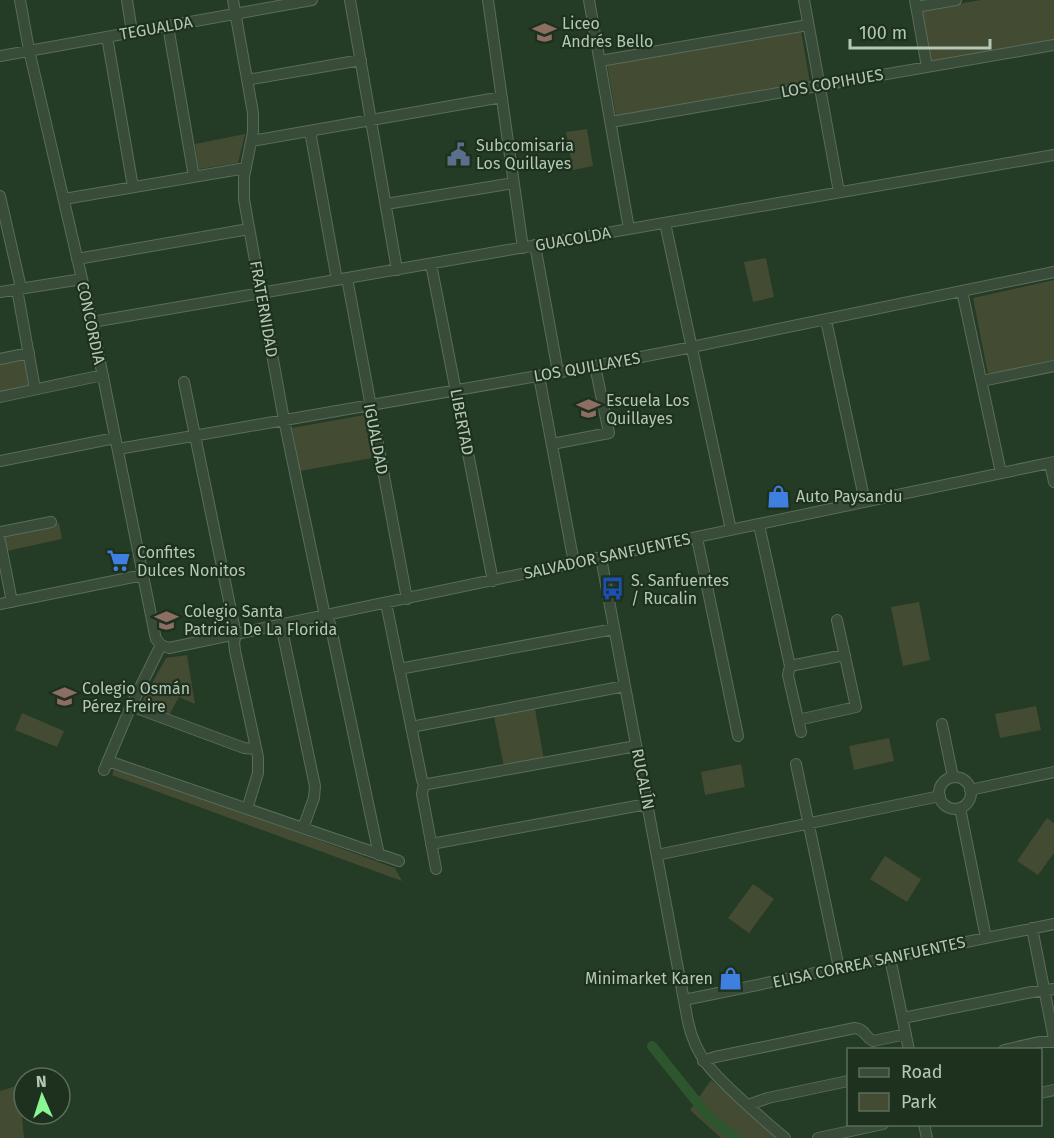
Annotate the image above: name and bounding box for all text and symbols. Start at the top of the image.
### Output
street label: TEGUALDA [118,12,195,44]
scale bar [850,12,990,50]
place label: Liceo Andrés Bello [562,14,653,51]
school or university icon: Liceo Andrés Bello [531,19,557,45]
text: 100 m [859,22,907,44]
street label: LOS COPIHUES [779,65,885,101]
place label: Subcomisaria Los Quillayes [476,136,574,173]
public building icon: Subcomisaria Los Quillayes [445,141,471,167]
street label: GUACOLDA [534,223,613,255]
street label: FRATERNIDAD [246,259,282,359]
street label: CONCORDIA [73,280,109,367]
street label: LOS QUILLAYES [532,348,642,386]
street label: LIBERTAD [446,387,478,457]
place label: Escuela Los Quillayes [606,391,689,428]
school or university icon: Escuela Los Quillayes [575,396,601,422]
street label: IGUALDAD [360,402,392,476]
shop icon: Auto Paysandu [765,483,791,509]
place label: Auto Paysandu [796,487,903,506]
street label: SALVADOR SANFUENTES [522,529,692,583]
place label: Confites Dulces Nonitos [137,543,246,580]
supermarket icon: Confites Dulces Nonitos [106,548,132,574]
place label: S. Sanfuentes / Rucalin [631,571,729,608]
bus stop icon: S. Sanfuentes / Rucalin [600,576,626,602]
place label: Colegio Santa Patricia De La Florida [184,602,337,639]
school or university icon: Colegio Santa Patricia De La Florida [153,607,179,633]
place label: Colegio Osmán Pérez Freire [82,679,190,716]
school or university icon: Colegio Osmán Pérez Freire [51,684,77,710]
street label: RUCALÍN [628,747,659,811]
street label: ELISA CORREA SANFUENTES [771,932,967,992]
shop icon: Minimarket Karen [718,965,744,991]
place label: Minimarket Karen [585,969,713,988]
legend [847,1048,1042,1126]
text: Road [901,1061,943,1083]
north arrow [12,1066,72,1126]
text: N [35,1072,47,1091]
text: Park [901,1091,937,1113]

